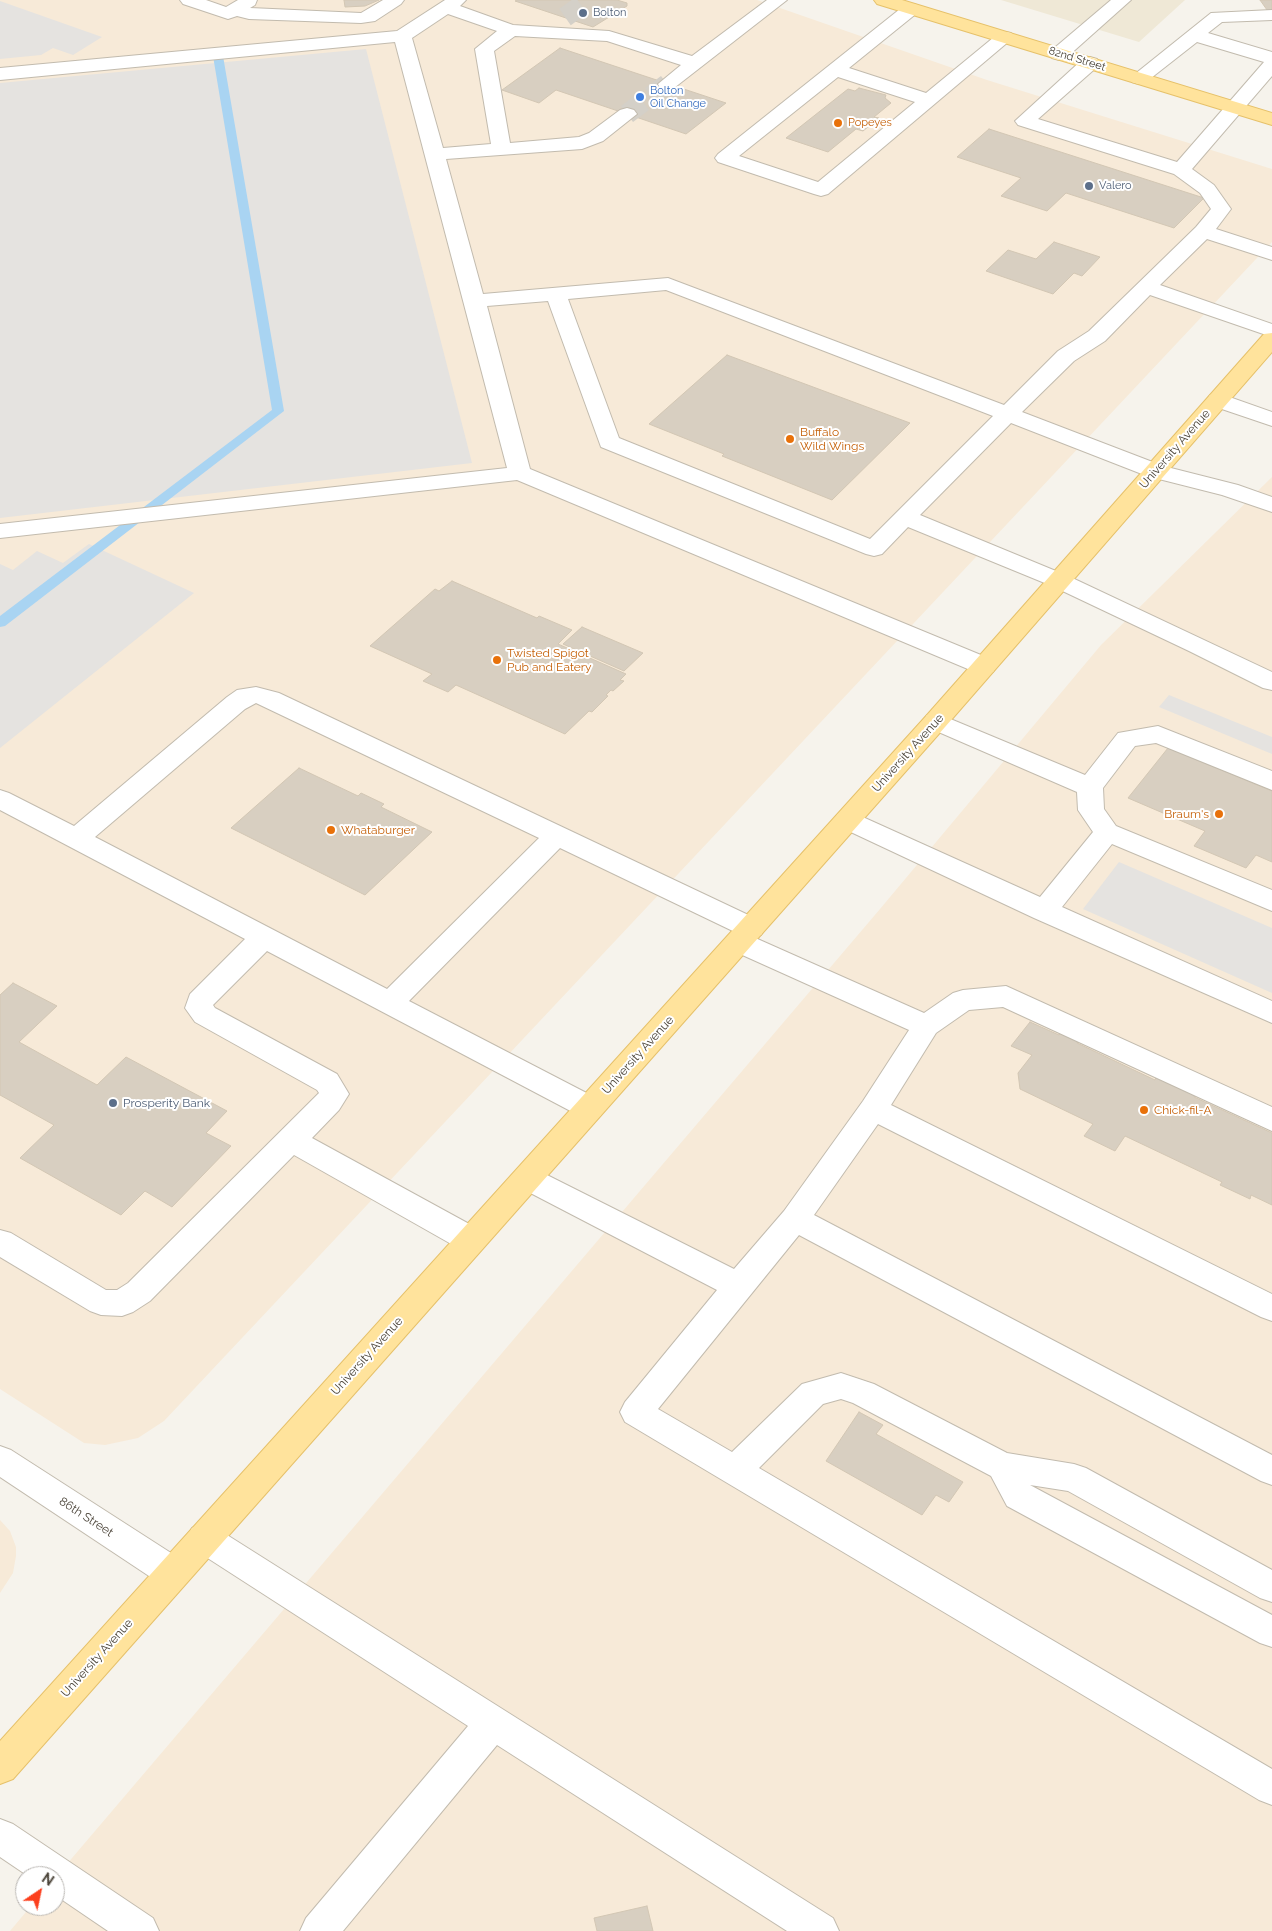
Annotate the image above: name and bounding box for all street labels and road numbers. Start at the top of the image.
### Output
street label: 82nd Street [1047,44,1107,74]
street label: University Avenue [1137,406,1213,492]
street label: University Avenue [869,711,947,795]
street label: University Avenue [599,1013,677,1097]
street label: University Avenue [328,1314,406,1398]
street label: 86th Street [56,1494,116,1540]
street label: University Avenue [58,1616,136,1700]

